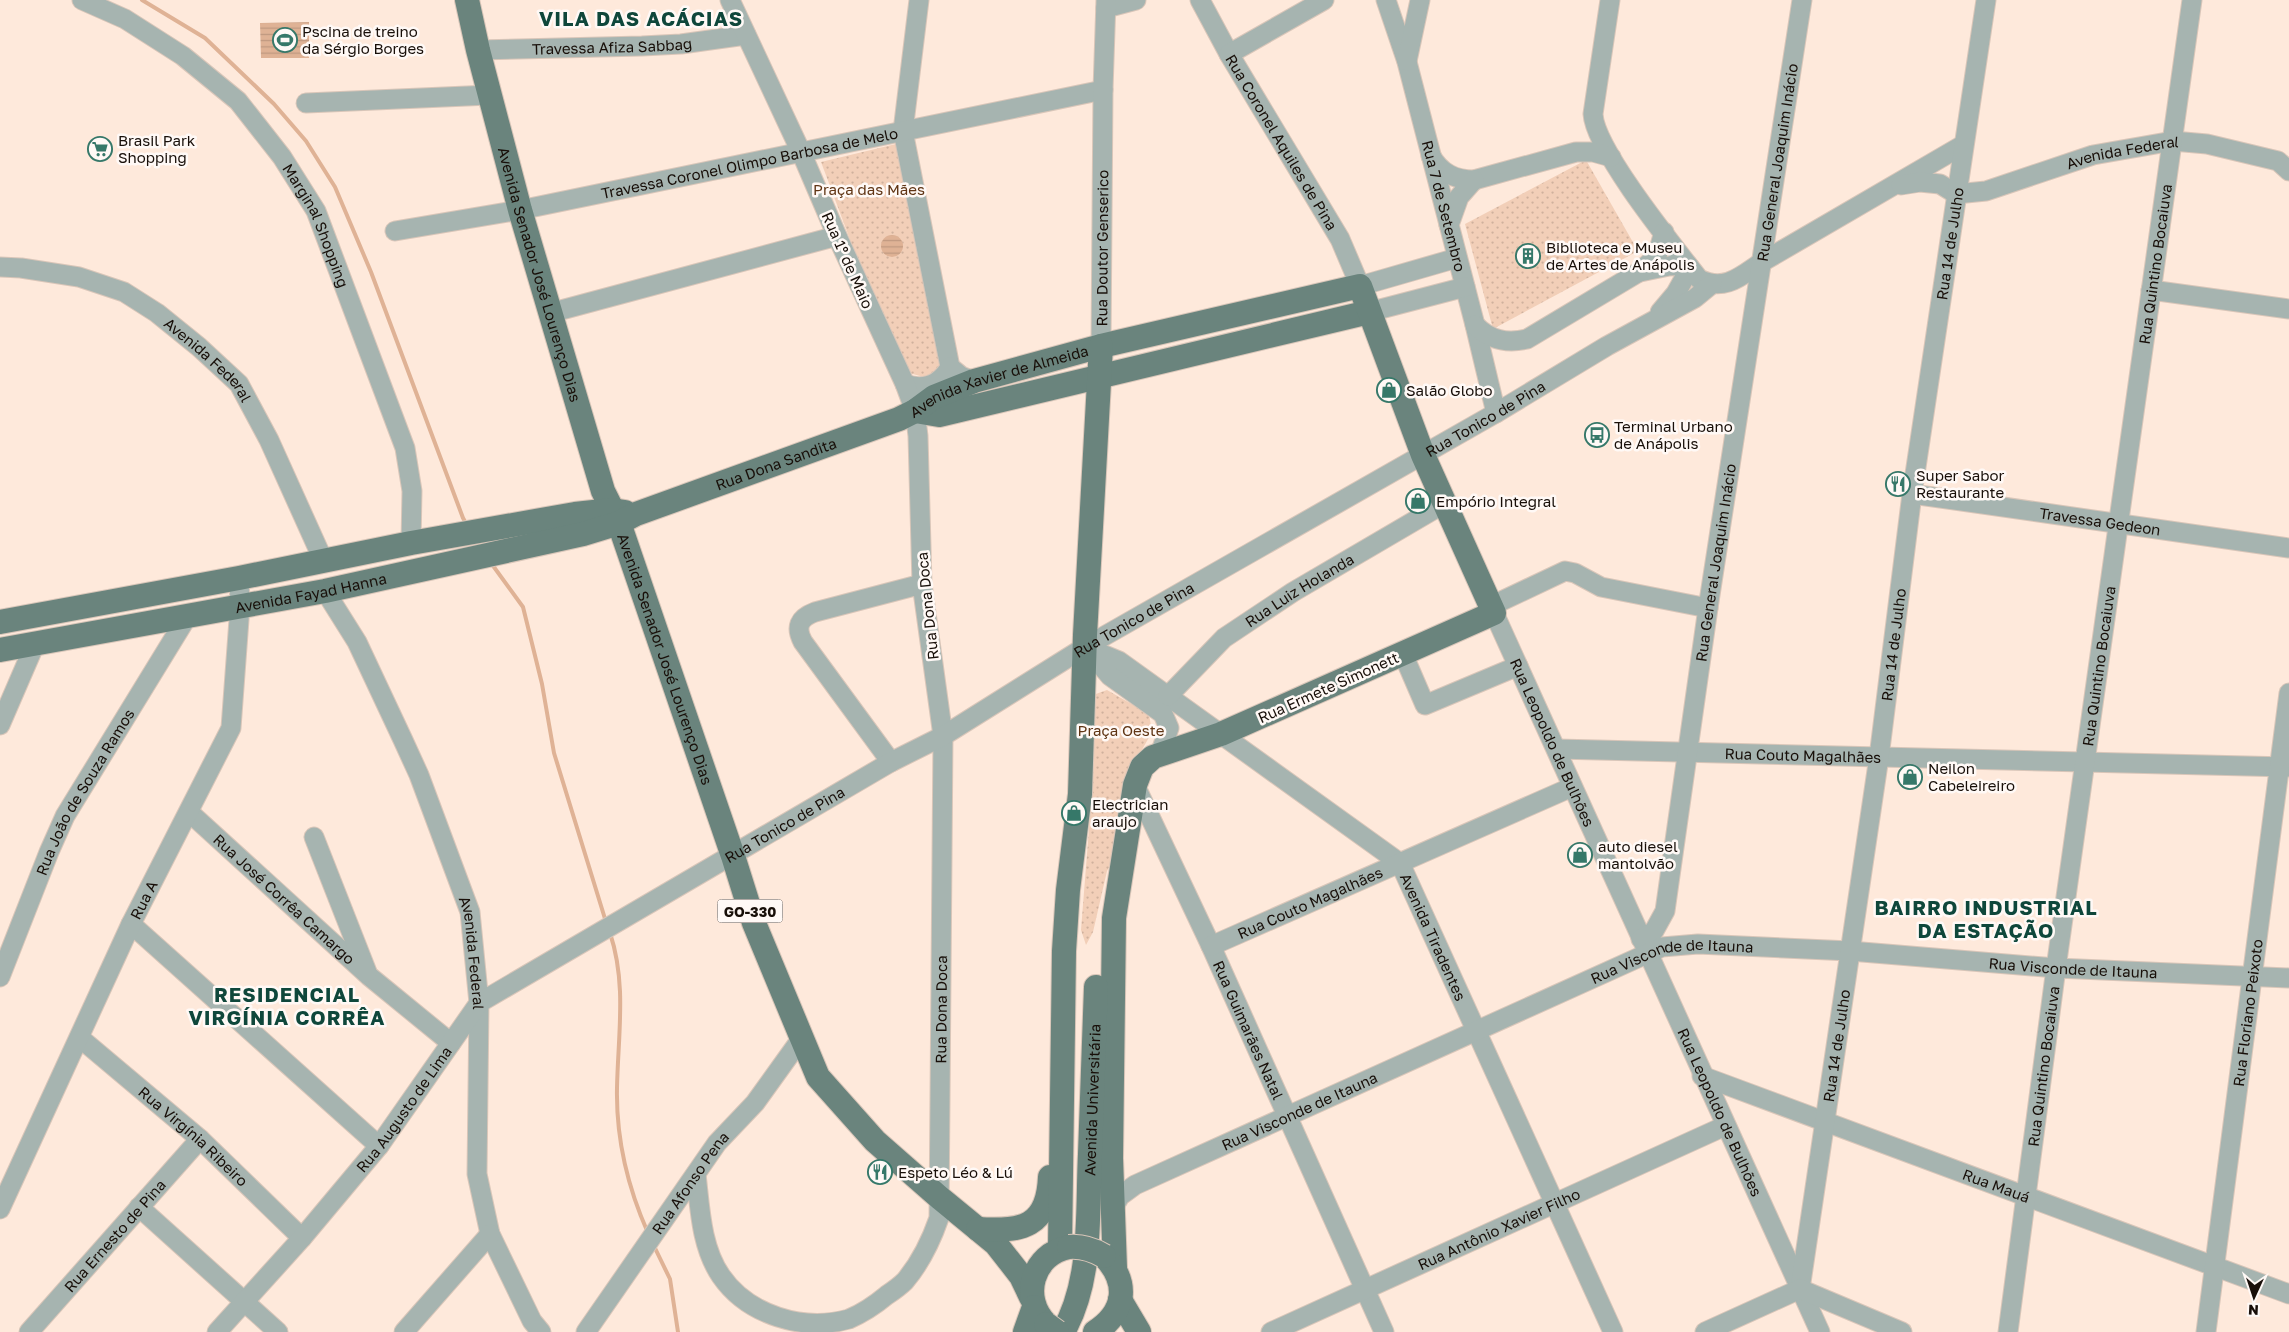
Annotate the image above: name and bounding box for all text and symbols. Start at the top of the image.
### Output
district label: VILA DAS ACÁCIAS [539,6,743,30]
place label: Pscina de treino da Sérgio Borges [302,22,424,57]
sports icon: Pscina de treino da Sérgio Borges [272,27,298,53]
street label: Travessa Afiza Sabbag [532,34,693,58]
street label: Rua Coronel Aquiles de Pina [1222,51,1342,233]
street label: Rua General Joaquim Inácio [1753,62,1801,263]
street label: Travessa Coronel Olimpo Barbosa de Melo [600,123,899,202]
place label: Brasil Park Shopping [118,131,196,166]
street label: Avenida Federal [2064,132,2180,172]
supermarket icon: Brasil Park Shopping [87,136,113,162]
street label: Rua 7 de Setembro [1419,138,1470,273]
street label: Avenida Senador José Lourenço Dias [495,145,585,404]
street label: Marginal Shopping [279,160,353,290]
street label: Rua Doutor Genserico [1092,170,1111,326]
park label: Praça das Mães [813,180,925,198]
street label: Rua Quintino Bocaiuva [2135,183,2175,345]
street label: Rua 14 de Julho [1932,186,1967,301]
street label: Rua 1º de Maio [819,209,877,311]
place label: Biblioteca e Museu de Artes de Anápolis [1546,238,1695,273]
building icon: Biblioteca e Museu de Artes de Anápolis [1515,243,1541,269]
street label: Avenida Federal [161,314,256,405]
street label: Avenida Xavier de Almeida [907,341,1090,421]
shop icon: Salão Globo [1376,377,1402,403]
street label: Rua Tonico de Pina [1422,377,1548,460]
place label: Salão Globo [1406,381,1493,399]
place label: Terminal Urbano de Anápolis [1614,417,1733,452]
bus stop icon: Terminal Urbano de Anápolis [1584,422,1610,448]
street label: Rua Dona Sandita [713,433,839,494]
street label: Rua General Joaquim Inácio [1691,462,1739,663]
place label: Super Sabor Restaurante [1916,466,2005,501]
restaurant icon: Super Sabor Restaurante [1885,471,1911,497]
shop icon: Empório Integral [1405,488,1431,514]
place label: Empório Integral [1436,492,1556,510]
street label: Travessa Gedeon [2038,503,2162,539]
street label: Avenida Senador José Lourenço Dias [614,531,717,787]
street label: Rua Luiz Holanda [1241,549,1357,630]
street label: Rua Dona Doca [912,551,942,661]
street label: Avenida Fayad Hanna [234,569,388,616]
street label: Rua Tonico de Pina [1070,578,1197,661]
street label: Rua Quintino Bocaiuva [2078,585,2119,748]
street label: Rua 14 de Julho [1877,587,1909,702]
street label: Rua Ermete Simonett [1255,648,1401,726]
street label: Rua Leopoldo de Bulhões [1507,655,1599,829]
street label: Rua João de Souza Ramos [32,705,138,878]
park label: Praça Oeste [1078,721,1165,739]
street label: Rua Couto Magalhães [1724,744,1881,766]
place label: Neilon Cabeleireiro [1928,759,2015,794]
shop icon: Neilon Cabeleireiro [1897,764,1923,790]
street label: Rua Tonico de Pina [721,782,848,866]
place label: Electrician araujo [1092,795,1168,830]
shop icon: Electrician araujo [1061,800,1087,826]
street label: Rua José Corrêa Camargo [210,830,359,968]
place label: auto diesel mantolvão [1598,837,1678,872]
shop icon: auto diesel mantolvão [1567,842,1593,868]
street label: Rua Couto Magalhães [1235,863,1385,942]
street label: Avenida Tiradentes [1397,870,1470,1003]
street label: Rua A [126,877,161,922]
street label: Avenida Federal [456,893,488,1010]
district label: BAIRRO INDUSTRIAL DA ESTAÇÃO [1874,895,2098,942]
road number: GO-330 [718,899,782,922]
street label: Rua Visconde de Itauna [1588,935,1754,987]
street label: Rua Floriano Peixoto [2229,938,2266,1088]
street label: Rua Visconde de Itauna [1988,953,2158,981]
street label: Rua Dona Doca [931,955,950,1064]
street label: Rua Guimarães Natal [1210,958,1288,1102]
district label: RESIDENCIAL VIRGÍNIA CORRÊA [189,982,385,1029]
street label: Rua Quintino Bocaiuva [2024,985,2063,1148]
street label: Rua 14 de Julho [1819,988,1853,1103]
street label: Avenida Universitária [1080,1024,1104,1176]
street label: Rua Leopoldo de Bulhões [1674,1025,1766,1199]
street label: Rua Augusto de Lima [352,1043,455,1176]
street label: Rua Visconde de Itauna [1219,1068,1380,1154]
street label: Rua Virgínia Ribeiro [135,1082,252,1190]
street label: Rua Afonso Pena [648,1128,732,1237]
restaurant icon: Espeto Léo & Lú [867,1159,893,1185]
place label: Espeto Léo & Lú [898,1163,1013,1181]
street label: Rua Mauá [1960,1165,2032,1206]
street label: Rua Ernesto de Pina [60,1176,169,1295]
street label: Rua Antônio Xavier Filho [1415,1184,1583,1273]
north arrow [2229,1272,2279,1322]
text: N [2248,1302,2259,1319]

